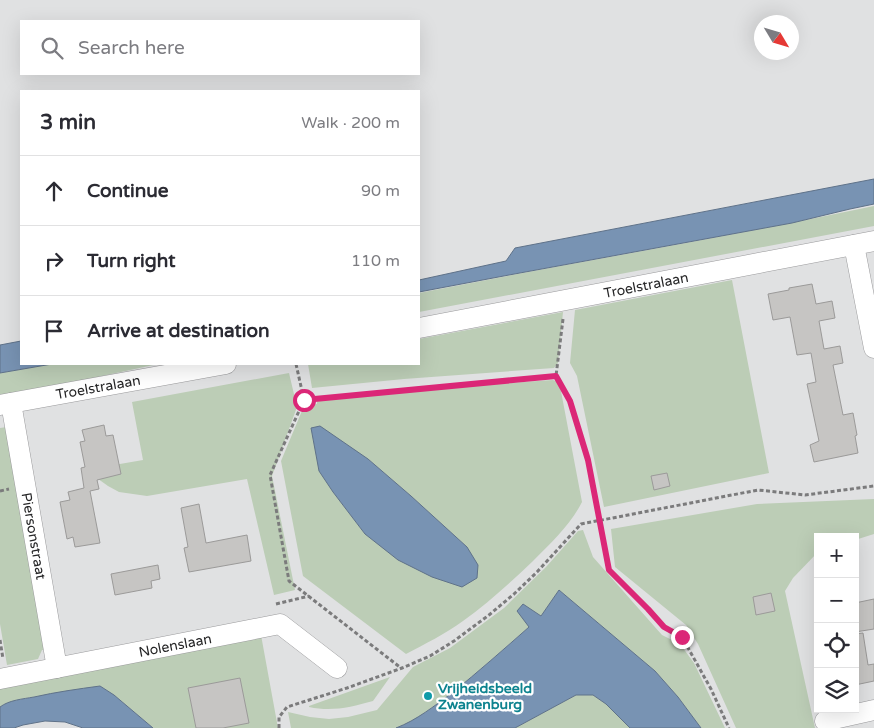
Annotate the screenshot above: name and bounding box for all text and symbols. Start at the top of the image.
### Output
north arrow [754,15,799,60]
search box [20,20,420,75]
icon: search [38,34,66,62]
text: Search here [78,37,185,59]
text: 3 min [40,110,96,135]
text: Walk · 200 m [301,113,400,133]
icon: ahead [40,177,68,205]
text: Continue [87,180,169,202]
text: 90 m [361,181,400,201]
icon: right [40,247,68,275]
text: Turn right [87,250,175,272]
text: 110 m [351,251,400,271]
street label: Troelstralaan [602,269,690,302]
icon: arrive [40,317,68,345]
text: Arrive at destination [87,320,270,342]
street label: Troelstralaan [54,372,142,403]
route start [293,389,316,412]
street label: Piersonstraat [17,491,50,582]
map controls [814,533,859,713]
button: + [814,533,859,578]
button: − [814,578,859,623]
button: locate [814,623,859,668]
route end [671,626,694,649]
street label: Nolenslaan [137,630,213,661]
button: layers [814,668,859,713]
place label: Vrijheidsbeeld Zwanenburg [438,680,532,713]
marker: Vrijheidsbeeld Zwanenburg [422,690,434,702]

